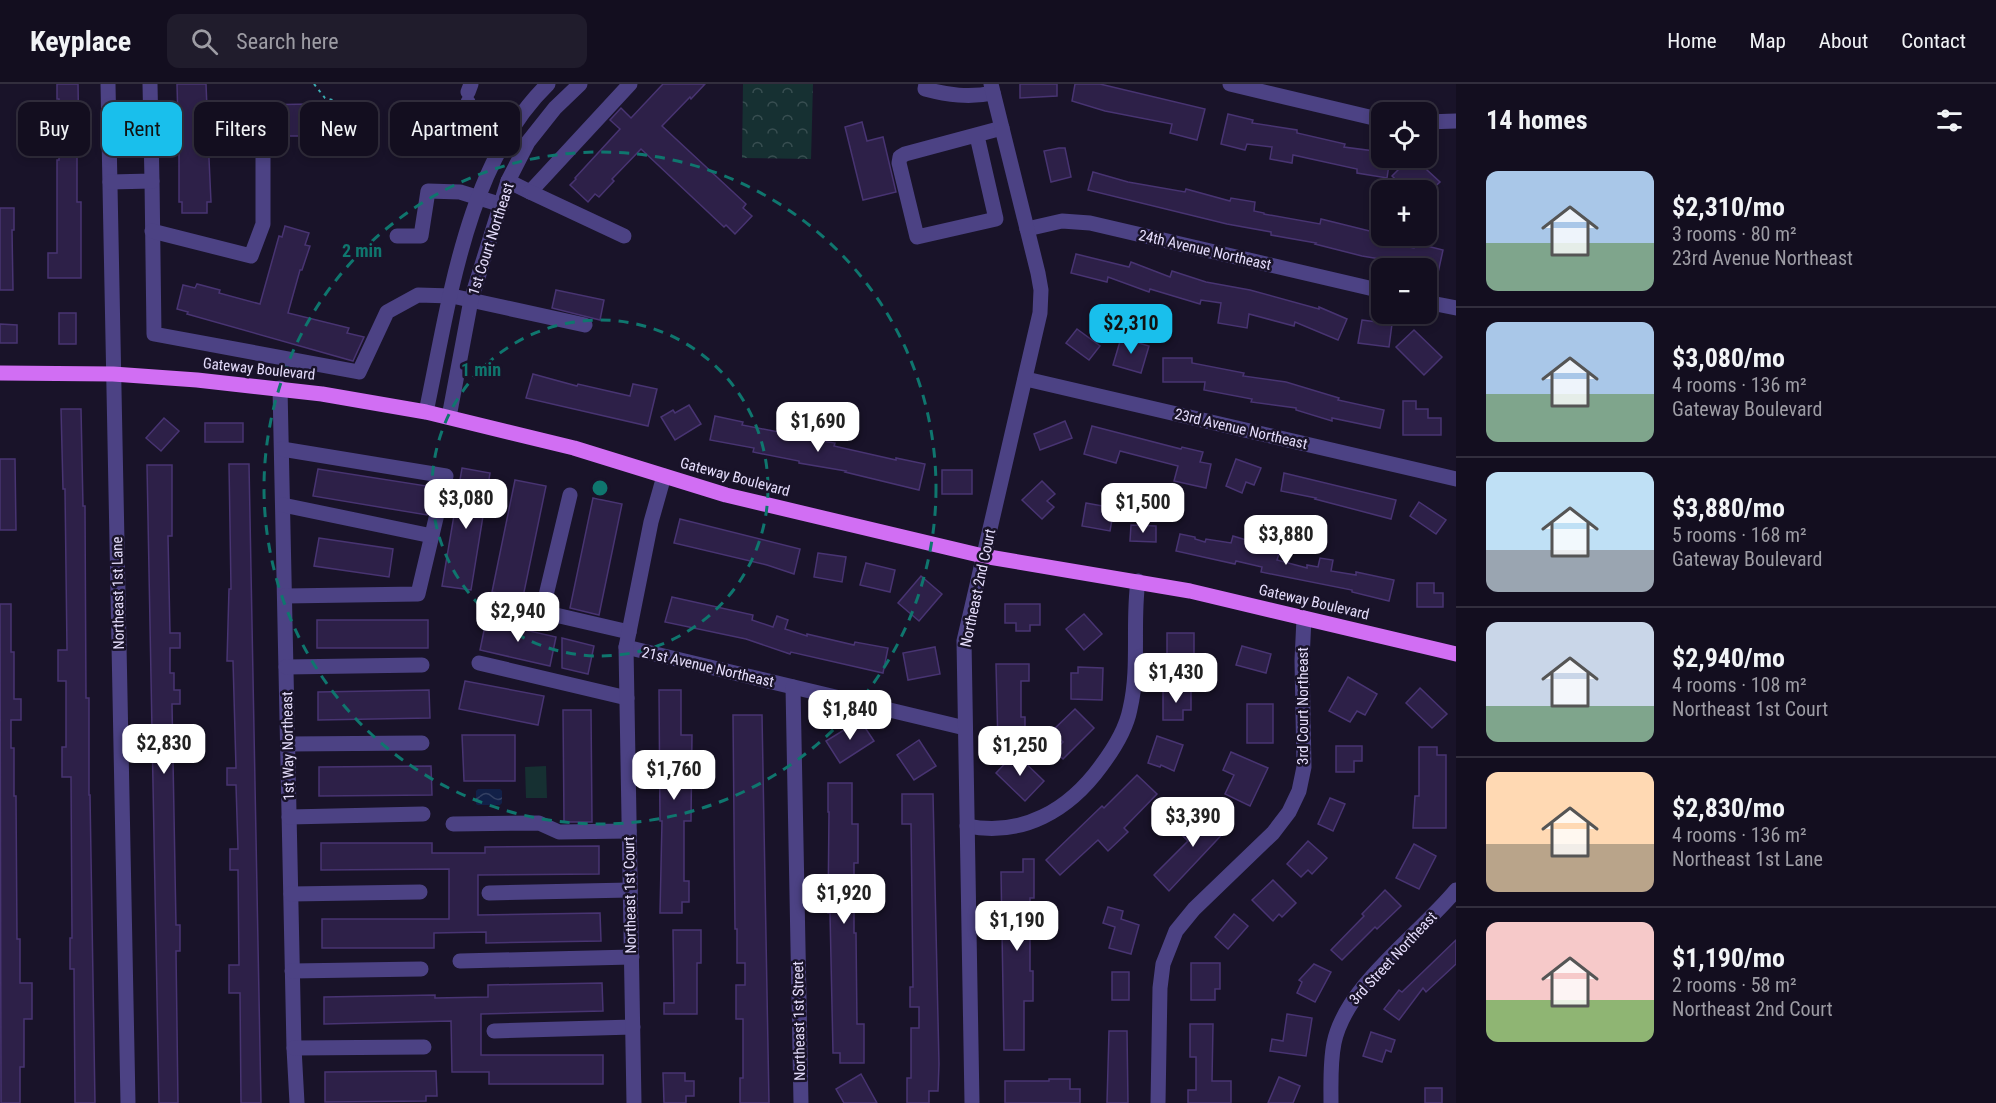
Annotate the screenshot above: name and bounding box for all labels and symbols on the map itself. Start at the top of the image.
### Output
street label: 1st Court Northeast [464,181,518,297]
street label: 24th Avenue Northeast [1137,226,1273,274]
text: 2 min [342,240,382,261]
pin: $2,310 [1082,304,1180,355]
street label: Gateway Boulevard [202,354,316,384]
text: 1 min [461,359,501,380]
pin: $1,690 [769,402,867,453]
street label: 23rd Avenue Northeast [1173,405,1309,453]
street label: Gateway Boulevard [678,454,792,500]
centre of rings [590,478,610,498]
pin: $3,080 [417,479,515,530]
pin: $1,500 [1094,483,1192,534]
pin: $3,880 [1237,515,1335,566]
street label: Northeast 2nd Court [957,527,999,649]
street label: Northeast 1st Lane [108,536,128,650]
street label: Gateway Boulevard [1257,581,1371,623]
pin: $2,940 [469,592,567,643]
street label: 21st Avenue Northeast [640,643,776,691]
street label: 3rd Court Northeast [1294,647,1312,765]
pin: $1,430 [1127,653,1225,704]
pin: $1,840 [801,690,899,741]
street label: 1st Way Northeast [278,691,298,801]
pin: $2,830 [115,724,213,775]
pin: $1,250 [971,726,1069,777]
pin: $1,760 [625,750,723,801]
pin: $3,390 [1144,797,1242,848]
street label: Northeast 1st Court [620,836,640,954]
pin: $1,920 [795,874,893,925]
pin: $1,190 [968,901,1066,952]
street label: 3rd Street Northeast [1345,908,1441,1008]
street label: Northeast 1st Street [789,961,809,1081]

